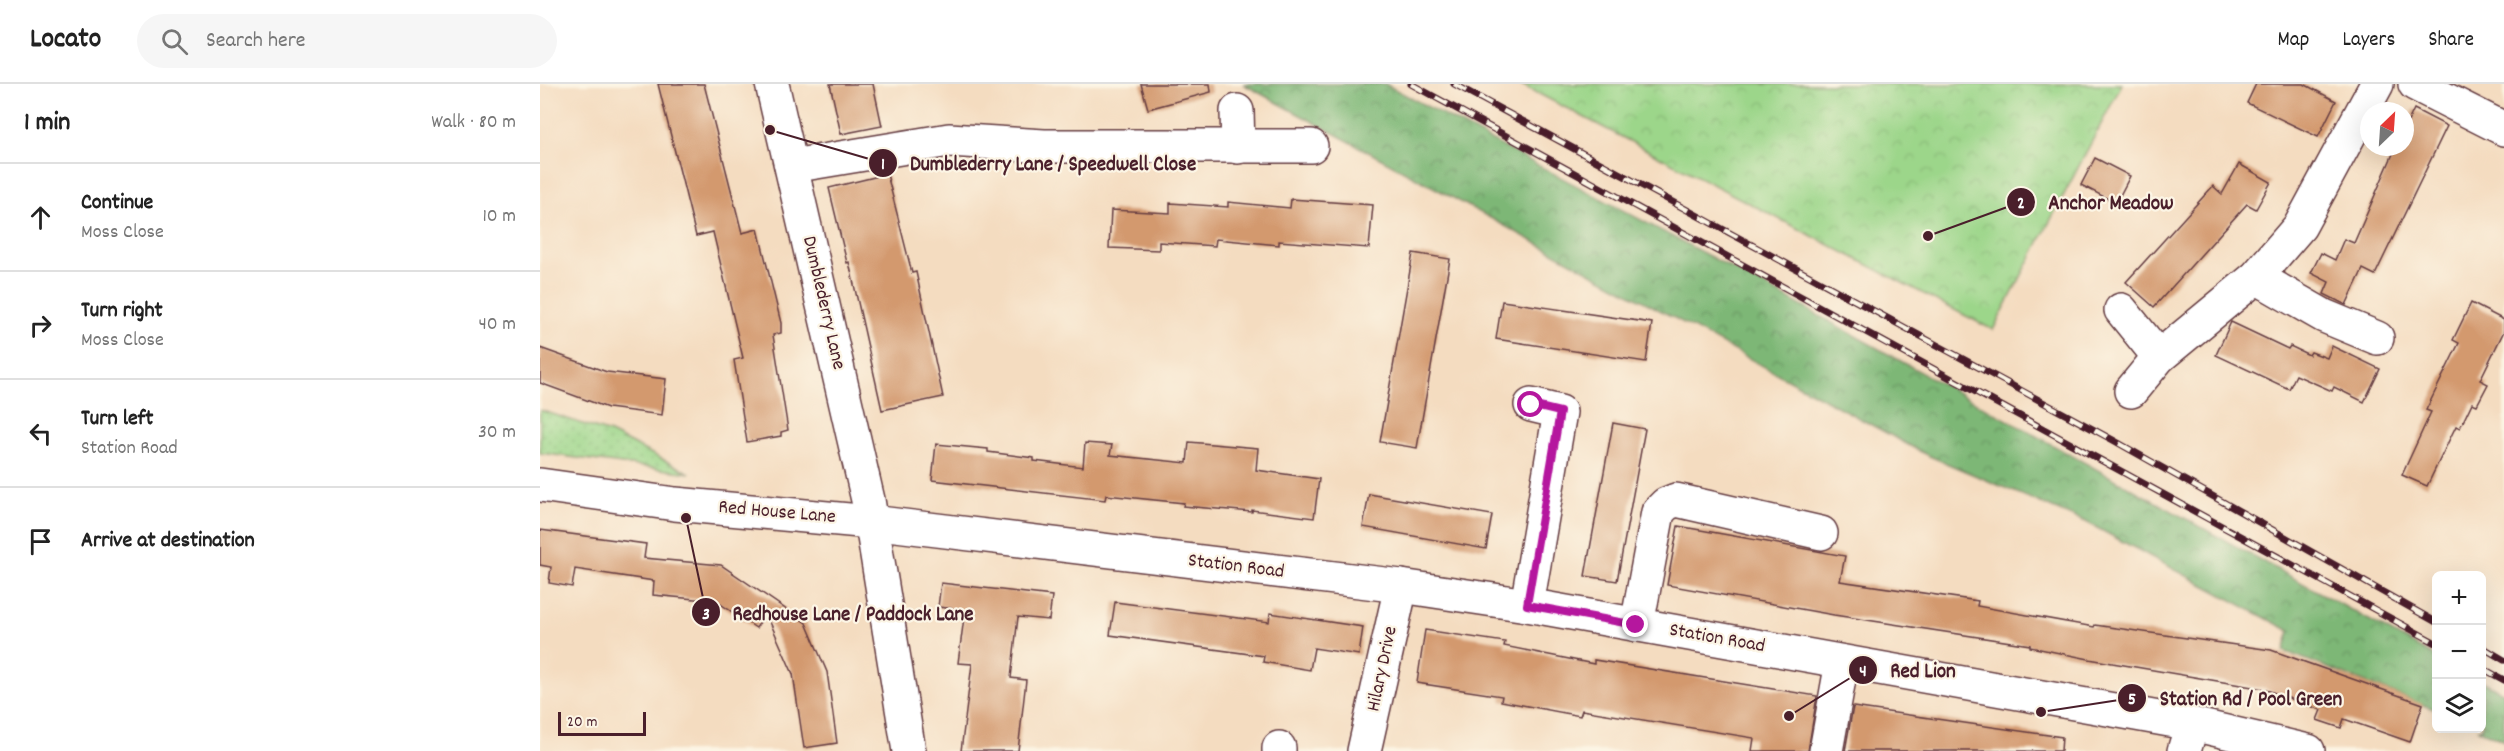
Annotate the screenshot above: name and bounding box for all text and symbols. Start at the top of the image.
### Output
search box [137,14,557,68]
text: Locato [30,21,101,61]
icon: search [158,25,191,58]
text: Search here [206,26,306,57]
text: Map [2278,26,2309,56]
text: Layers [2342,26,2395,56]
text: Share [2428,26,2474,56]
north arrow [2360,102,2414,156]
text: 1 min [24,105,70,142]
text: Walk · 80 m [431,109,516,137]
callout: Dumblederry Lane / Speedwell Close [868,144,1208,183]
text: Dumblederry Lane / Speedwell Close [910,151,1196,181]
text: 1 [881,153,885,178]
callout: Anchor Meadow [2006,182,2186,221]
text: Continue [81,188,153,219]
text: Anchor Meadow [2048,190,2174,220]
text: 2 [2017,192,2025,217]
icon: ahead [24,201,57,234]
text: 10 m [482,203,516,231]
text: Moss Close [81,219,164,247]
street label: Dumblederry Lane [794,233,852,373]
text: Turn right [81,296,163,327]
icon: right [24,309,57,342]
text: 40 m [478,311,516,339]
text: Moss Close [81,327,164,355]
route start [1517,391,1543,417]
text: Turn left [81,404,153,435]
icon: left [24,417,57,450]
text: 30 m [478,419,516,447]
text: Station Road [81,435,178,463]
street label: Red House Lane [717,494,837,532]
icon: arrive [24,525,57,558]
text: Arrive at destination [81,526,255,557]
street label: Station Road [1186,547,1286,587]
map controls [2432,571,2486,733]
button: + [2432,571,2486,625]
callout: Redhouse Lane / Paddock Lane [691,593,986,632]
text: Redhouse Lane / Paddock Lane [733,601,973,631]
text: 3 [702,603,710,628]
route end [1622,611,1648,637]
street label: Station Road [1667,617,1767,661]
street label: Hilary Drive [1360,624,1406,714]
button: − [2432,625,2486,679]
callout: Red Lion [1848,650,1967,689]
text: Red Lion [1890,658,1956,688]
text: 4 [1859,660,1867,685]
callout: Station Rd / Pool Green [2117,678,2354,717]
button: layers [2432,679,2486,733]
text: Station Rd / Pool Green [2160,686,2343,716]
text: 5 [2128,688,2136,713]
scale bar [558,709,646,736]
text: 20 m [567,711,597,734]

